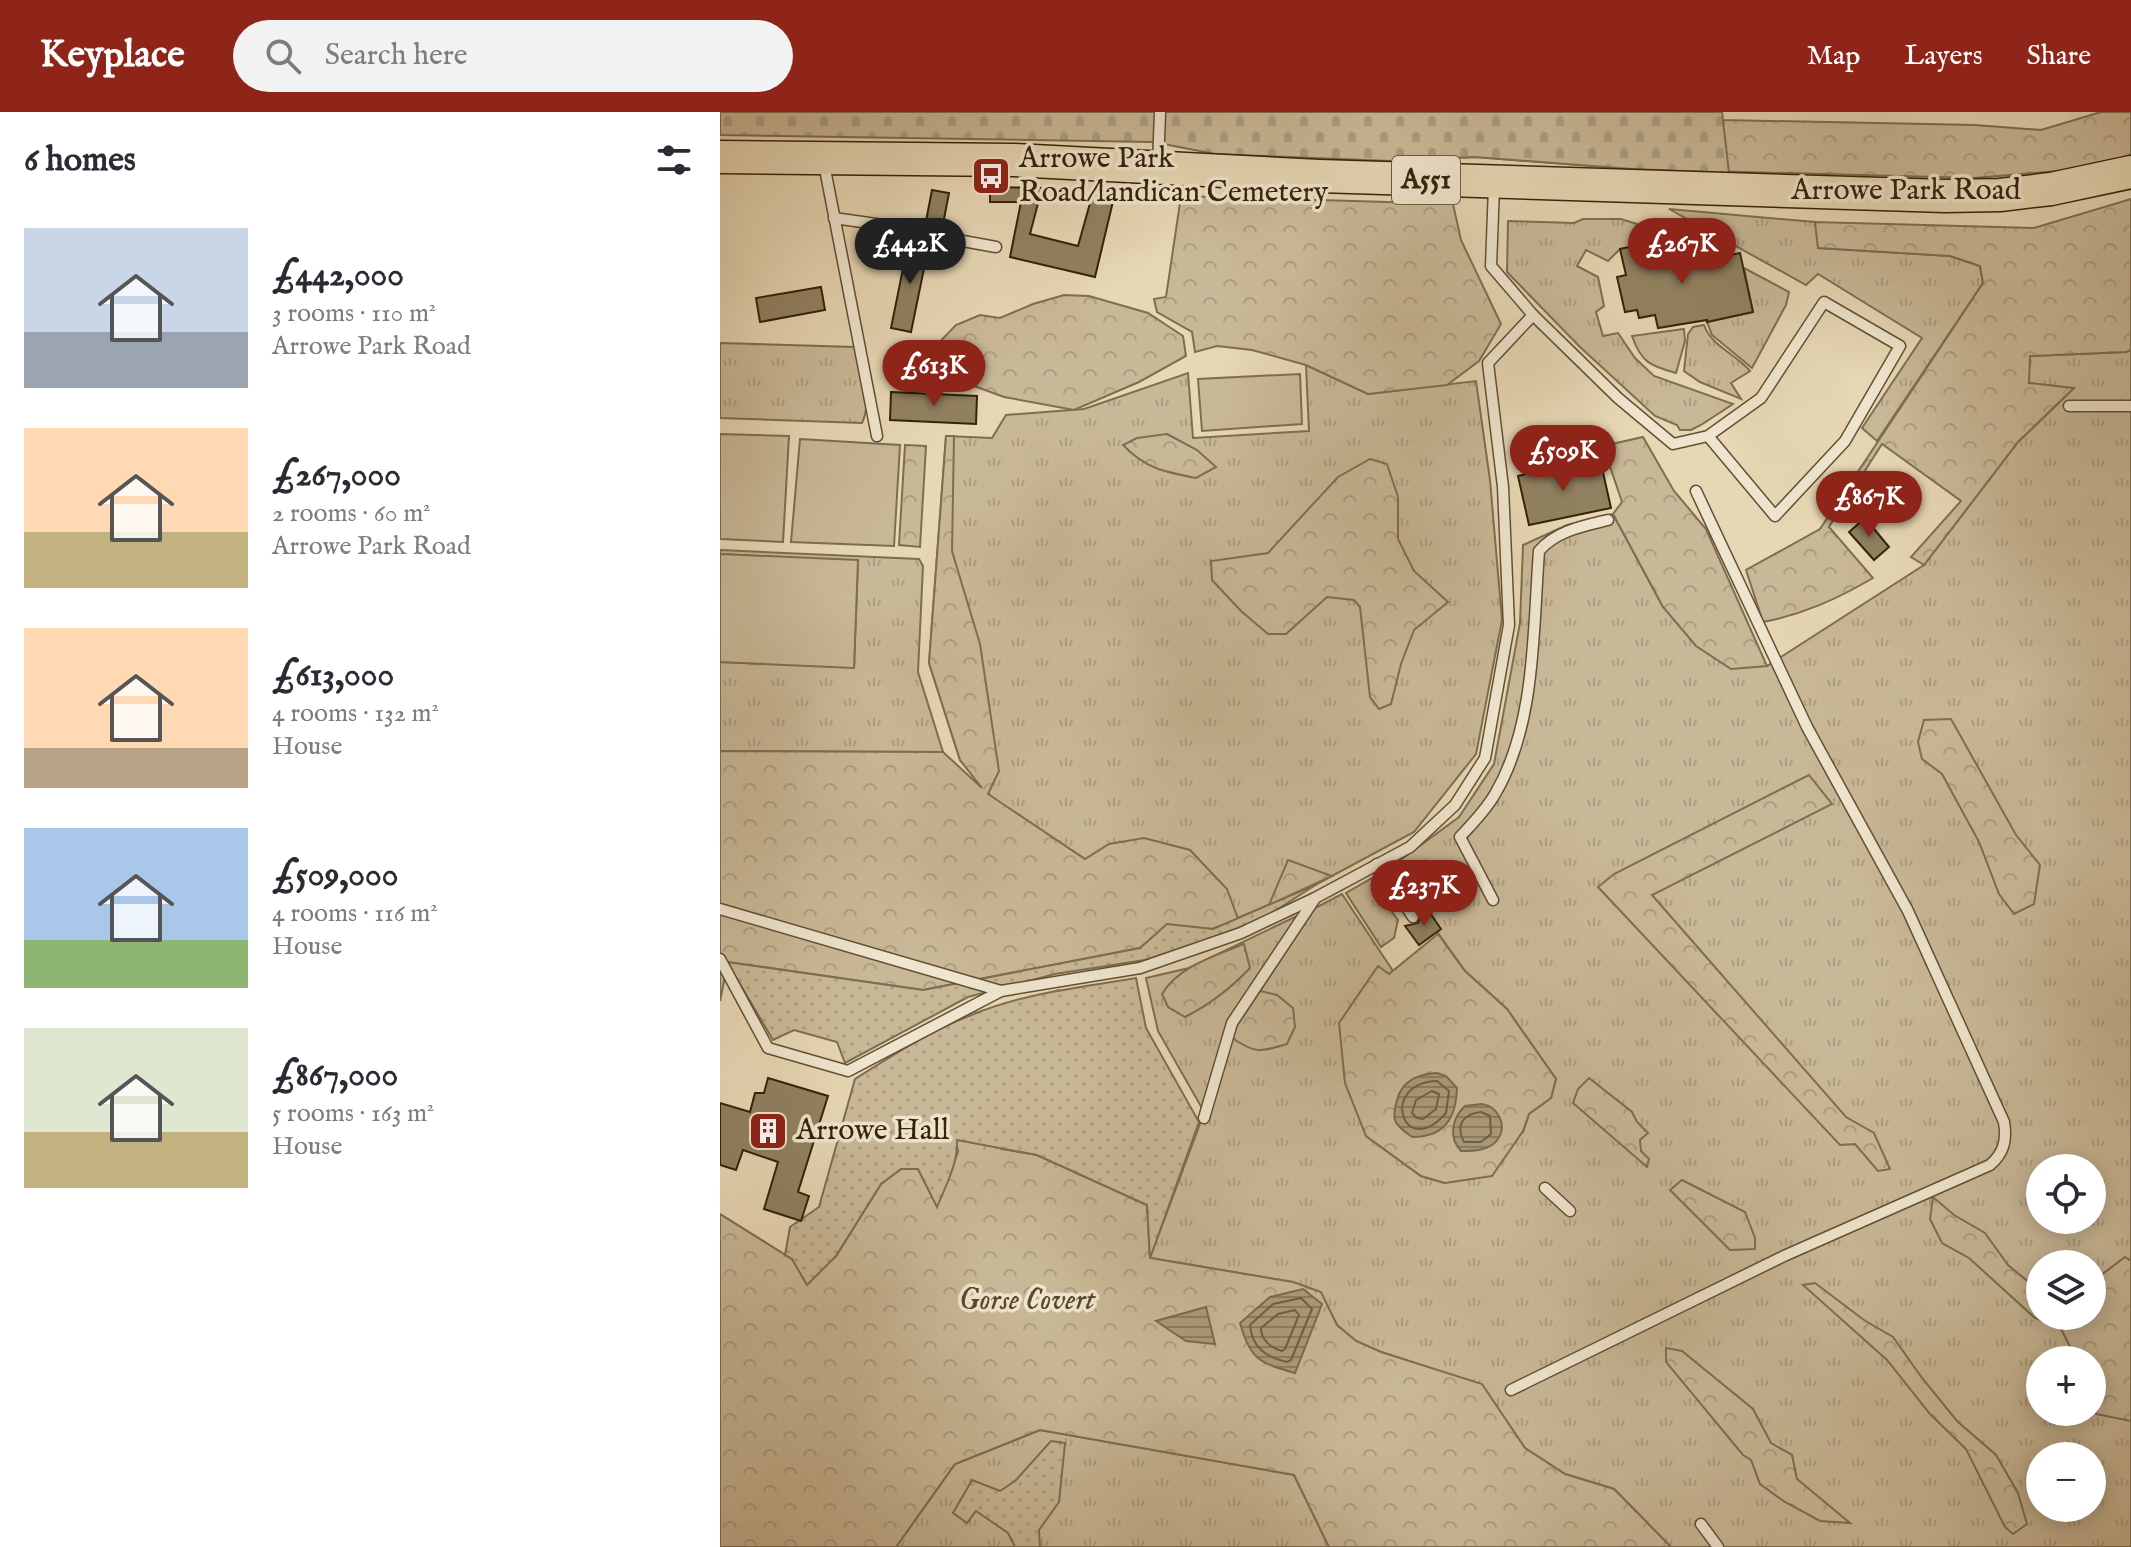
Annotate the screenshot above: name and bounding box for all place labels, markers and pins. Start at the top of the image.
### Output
place label: Arrowe Park Road/landican Cemetery [1018,140,1329,212]
bus stop icon: Arrowe Park Road/landican Cemetery [970,155,1012,197]
pin: £442K [854,218,966,286]
pin: £267K [1626,218,1738,286]
pin: £613K [878,340,990,408]
pin: £509K [1507,425,1619,493]
pin: £867K [1813,471,1925,539]
pin: £237K [1368,860,1480,928]
building icon: Arrowe Hall [747,1110,789,1152]
place label: Arrowe Hall [795,1112,950,1150]

